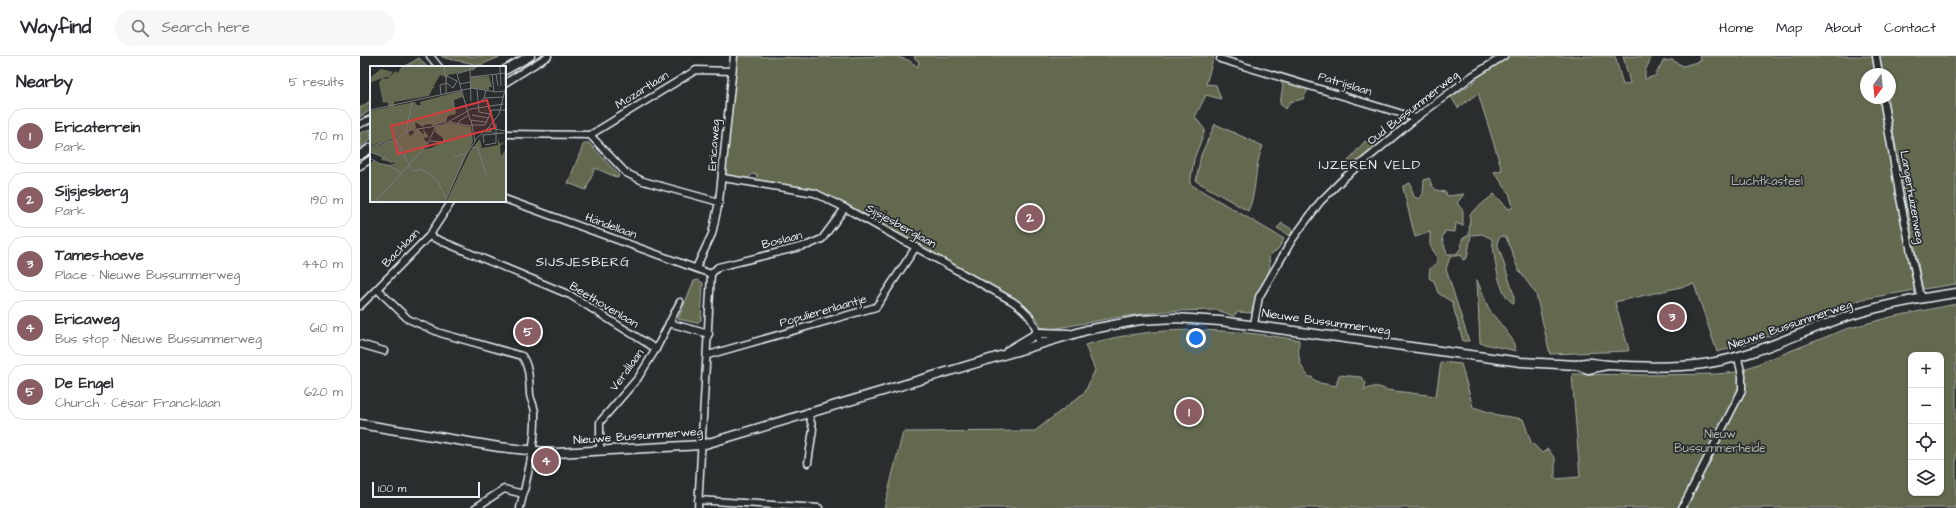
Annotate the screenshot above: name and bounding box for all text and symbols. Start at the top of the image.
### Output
search box [115,10,395,46]
text: Wayfind [20,14,91,41]
icon: search [129,17,151,39]
text: Search here [161,17,250,38]
text: Home [1719,18,1754,38]
text: Map [1776,18,1802,38]
text: About [1824,18,1862,38]
text: Contact [1884,18,1936,38]
inset map [370,66,506,202]
street label: Mozartlaan [612,67,672,113]
street label: Oud Bussummerweg [1364,67,1463,150]
street label: Patrijslaan [1316,68,1374,100]
north arrow [1860,68,1896,104]
text: Nearby [16,70,73,94]
text: 5 results [288,73,344,91]
text: Ericaterrein [55,117,140,138]
street label: Ericaweg [704,119,725,171]
text: 1 [29,127,31,145]
text: 70 m [311,127,343,145]
text: Park [55,138,85,156]
street label: Langerhuizenweg [1894,149,1929,245]
district label: IJZEREN VELD [1319,156,1421,174]
park label: Luchtkasteel [1731,173,1803,190]
text: Sijsjesberg [55,181,128,202]
text: 2 [26,191,34,209]
text: 190 m [310,191,343,209]
street label: Sijsjesberglaan [862,200,939,253]
text: Park [55,202,85,220]
pin: 2 [1017,203,1043,233]
street label: Händellaan [583,209,639,243]
street label: Bachlaan [378,225,424,271]
street label: Boslaan [760,227,804,253]
text: Tames-hoeve [55,245,144,266]
district label: SIJSJESBERG [536,253,630,271]
text: 3 [27,255,33,273]
text: 440 m [302,255,343,273]
text: Place · Nieuwe Bussummerweg [55,266,240,284]
street label: Beethovenlaan [566,278,642,332]
street label: Populierenlaantje [777,290,869,332]
street label: Nieuwe Bussummerweg [1726,296,1854,355]
pin: 3 [1659,302,1685,332]
street label: Nieuwe Bussummerweg [1260,305,1391,340]
text: Ericaweg [55,309,120,330]
pin: 5 [515,317,541,347]
text: 4 [26,319,34,337]
text: 610 m [310,319,343,337]
your location [1186,328,1206,348]
text: Bus stop · Nieuwe Bussummerweg [55,330,262,348]
street label: Verdilaan [606,345,648,395]
map controls [1908,352,1944,496]
button: + [1908,352,1944,388]
text: De Engel [55,373,113,394]
text: 5 [25,383,35,401]
text: 620 m [304,383,343,401]
button: − [1908,388,1944,424]
text: Church · César Francklaan [55,394,220,412]
pin: 1 [1176,397,1202,427]
street label: Nieuwe Bussummerweg [573,423,703,450]
button: locate [1908,424,1944,460]
park label: Nieuw Bussummerheide [1674,426,1766,457]
pin: 4 [533,446,559,476]
button: layers [1908,460,1944,496]
scale bar [372,480,480,499]
text: 100 m [378,481,406,496]

